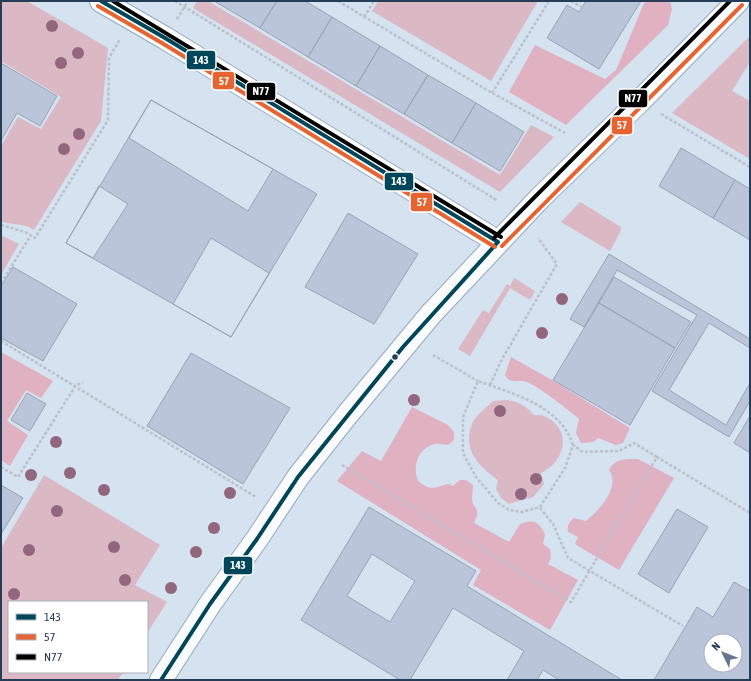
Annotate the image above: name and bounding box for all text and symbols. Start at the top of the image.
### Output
line badge: 143 [186,50,216,70]
text: 143 [193,54,209,66]
line badge: 57 [212,71,235,90]
text: 57 [219,75,229,87]
line badge: N77 [246,82,276,101]
text: N77 [253,85,269,97]
line badge: N77 [618,89,648,108]
text: N77 [625,92,641,104]
line badge: 57 [611,116,633,135]
text: 57 [617,119,627,131]
line badge: 143 [384,172,414,191]
text: 143 [391,175,407,187]
line badge: 57 [410,192,433,212]
text: 57 [417,196,427,208]
unlabelled marker [390,352,400,362]
line badge: 143 [223,556,253,575]
text: 143 [230,559,246,571]
legend [8,601,148,673]
text: 143 [44,610,61,624]
text: 57 [44,630,56,644]
north arrow [703,633,743,673]
text: N [709,640,722,653]
text: N77 [44,650,63,664]

